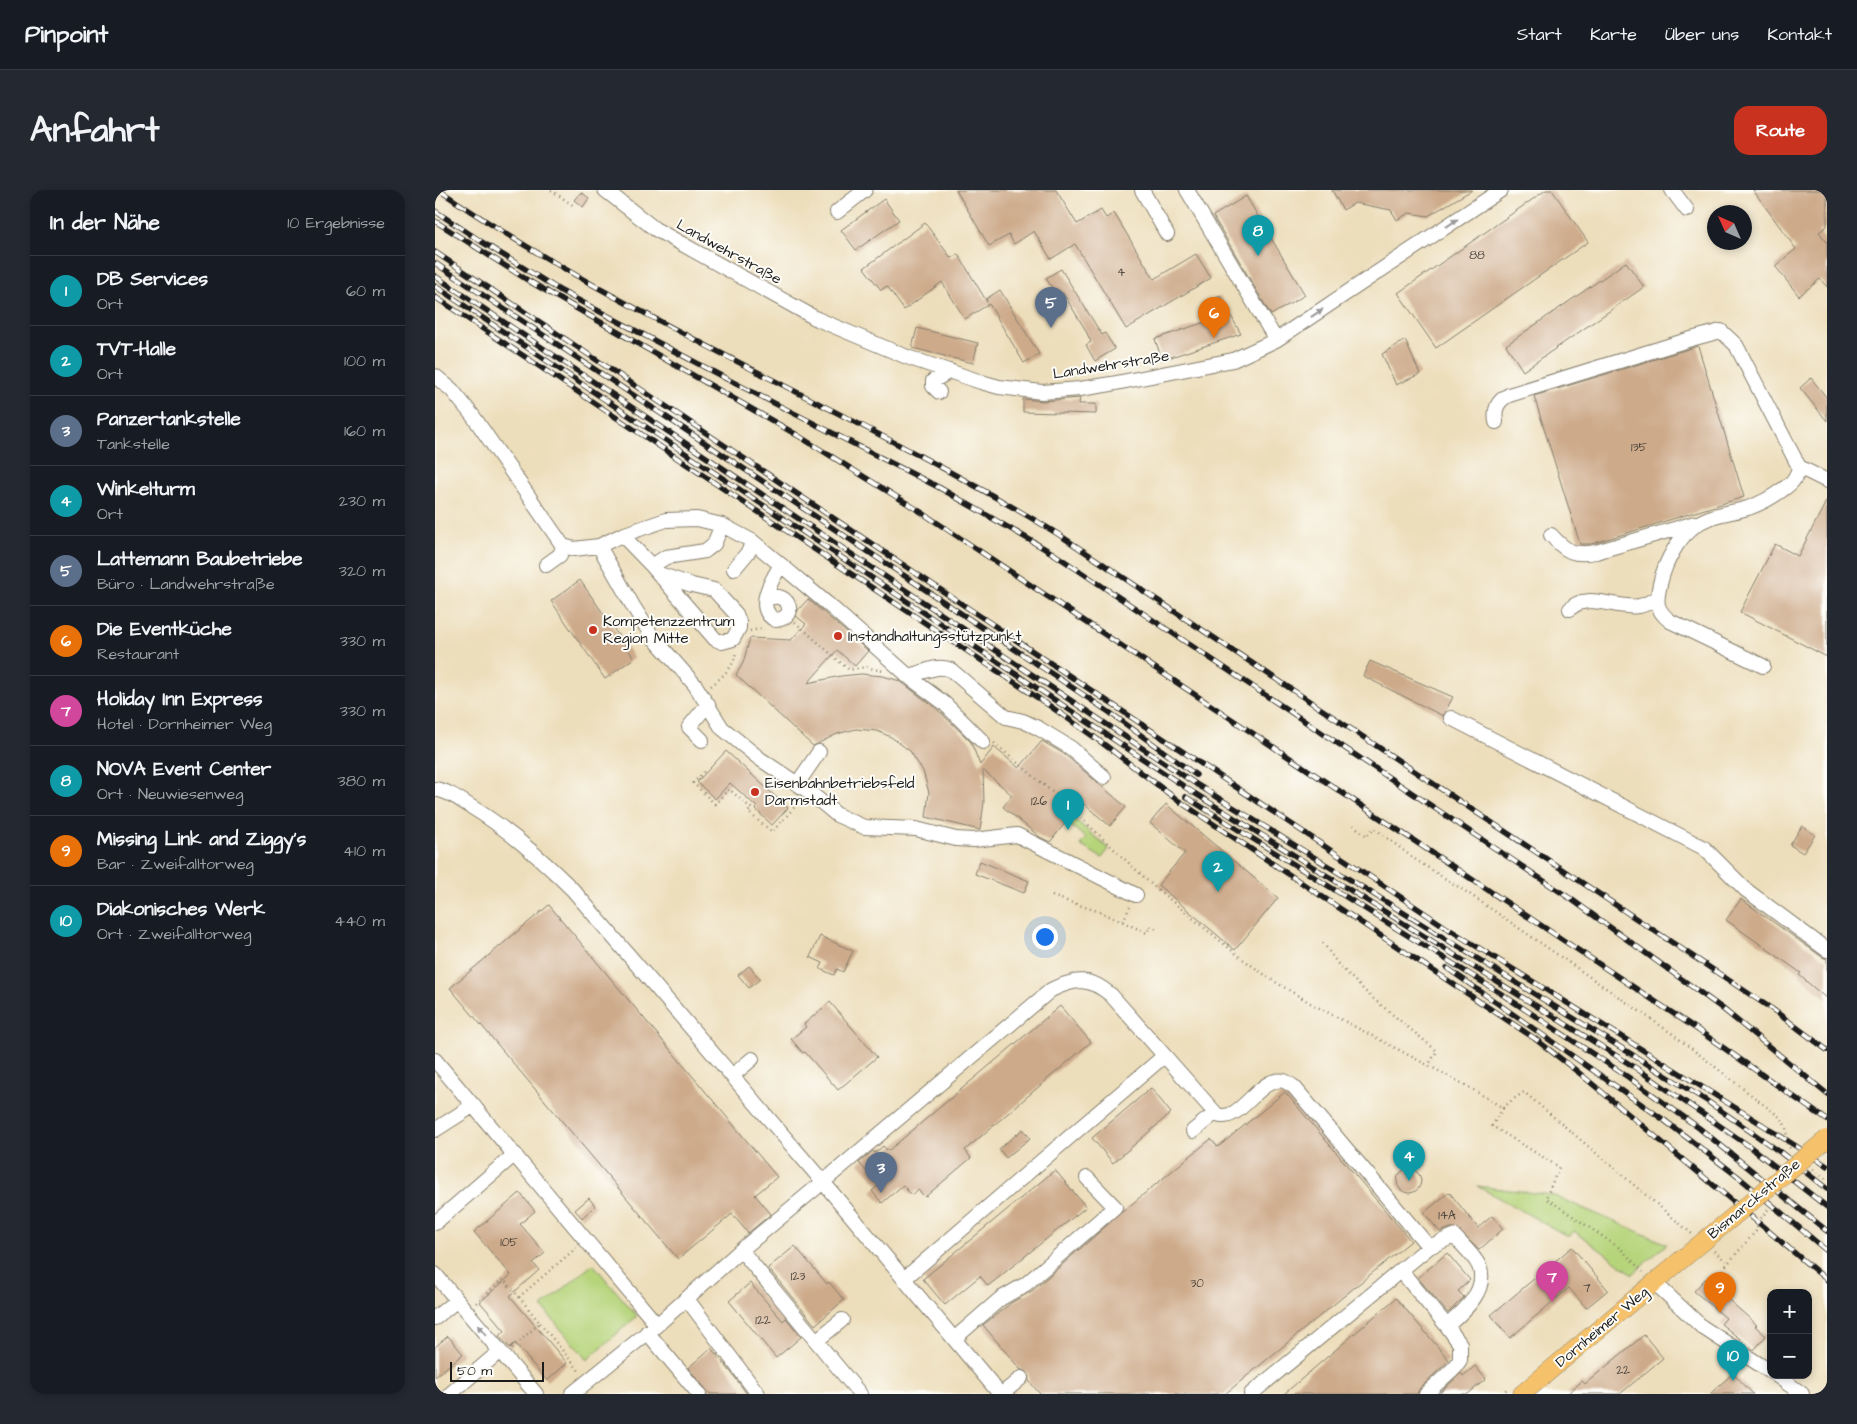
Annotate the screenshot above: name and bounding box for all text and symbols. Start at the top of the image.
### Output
text: Pinpoint [25,18,108,52]
text: Start [1517,22,1562,47]
text: Karte [1590,22,1637,47]
text: Über uns [1665,22,1739,47]
text: Kontakt [1767,22,1832,47]
text: Anfahrt [30,106,159,155]
button: Route [1734,106,1827,155]
north arrow [1707,205,1752,250]
text: In der Nähe [50,208,160,237]
text: 10 Ergebnisse [287,212,385,234]
street label: Landwehrstraße [673,214,785,290]
pin: 8 [1242,215,1274,256]
one-way arrow [1445,218,1459,228]
house number: 88 [1469,247,1485,264]
house number: 4 [1117,264,1125,281]
text: DB Services [97,266,208,293]
text: 1 [65,280,67,302]
text: 60 m [346,280,385,302]
pin: 5 [1035,287,1067,328]
text: Ort [97,293,123,315]
pin: 6 [1198,297,1230,338]
one-way arrow [1310,308,1323,317]
text: TVT-Halle [97,336,176,363]
street label: Landwehrstraße [1051,345,1171,385]
text: 2 [61,350,71,372]
text: 100 m [344,350,385,372]
text: Ort [97,363,123,385]
text: Panzertankstelle [97,406,241,433]
text: 3 [62,420,70,442]
text: 160 m [344,420,385,442]
text: Tankstelle [97,433,170,455]
house number: 135 [1631,439,1648,456]
text: Winkelturm [97,476,195,503]
text: 4 [61,490,71,512]
text: 230 m [339,490,385,512]
text: Ort [97,503,123,525]
text: Lattemann Baubetriebe [97,546,303,573]
text: 5 [60,560,72,582]
text: 320 m [339,560,385,582]
text: Büro · Landwehrstraße [97,573,275,595]
place label: Kompetenzzentrum Region Mitte [603,611,735,650]
text: Die Eventküche [97,616,232,643]
marker: Kompetenzzentrum Region Mitte [587,624,599,636]
place label: Instandhaltungsstützpunkt [848,626,1022,648]
text: 6 [61,630,71,652]
text: 330 m [340,630,385,652]
marker: Instandhaltungsstützpunkt [832,630,844,642]
text: Restaurant [97,643,179,665]
text: Holiday Inn Express [97,686,263,713]
text: 7 [61,700,71,722]
text: 330 m [340,700,385,722]
text: Hotel · Dornheimer Weg [97,713,272,735]
text: NOVA Event Center [97,756,271,783]
text: 8 [61,770,71,792]
text: 380 m [338,770,385,792]
place label: Eisenbahnbetriebsfeld Darmstadt [765,773,915,811]
text: Ort · Neuwiesenweg [97,783,243,805]
marker: Eisenbahnbetriebsfeld Darmstadt [749,786,761,798]
pin: 1 [1052,789,1084,830]
house number: 126 [1031,793,1047,810]
text: Missing Link and Ziggy's [97,826,306,853]
text: 9 [61,840,71,862]
text: 410 m [343,840,385,862]
pin: 2 [1202,851,1234,892]
text: Bar · Zweifalltorweg [97,853,254,875]
text: Diakonisches Werk [97,896,265,923]
text: 10 [60,910,72,932]
text: 440 m [334,910,385,932]
text: Ort · Zweifalltorweg [97,923,251,945]
your location [1032,924,1058,950]
pin: 4 [1393,1140,1425,1181]
pin: 3 [865,1152,897,1193]
street label: Bismarckstraße [1703,1154,1805,1244]
house number: 14A [1438,1207,1456,1224]
house number: 105 [500,1234,518,1251]
pin: 7 [1536,1261,1568,1302]
house number: 123 [791,1268,805,1285]
pin: 9 [1704,1272,1736,1313]
house number: 30 [1190,1275,1204,1292]
house number: 7 [1583,1280,1591,1297]
street label: Dornheimer Weg [1551,1282,1654,1373]
map controls [1767,1289,1812,1379]
button: + [1767,1289,1812,1334]
house number: 122 [755,1312,771,1329]
one-way arrow [477,1324,488,1336]
button: − [1767,1334,1812,1379]
pin: 10 [1717,1340,1749,1381]
scale bar [450,1359,544,1382]
text: 50 m [457,1361,492,1381]
house number: 22 [1616,1362,1630,1379]

